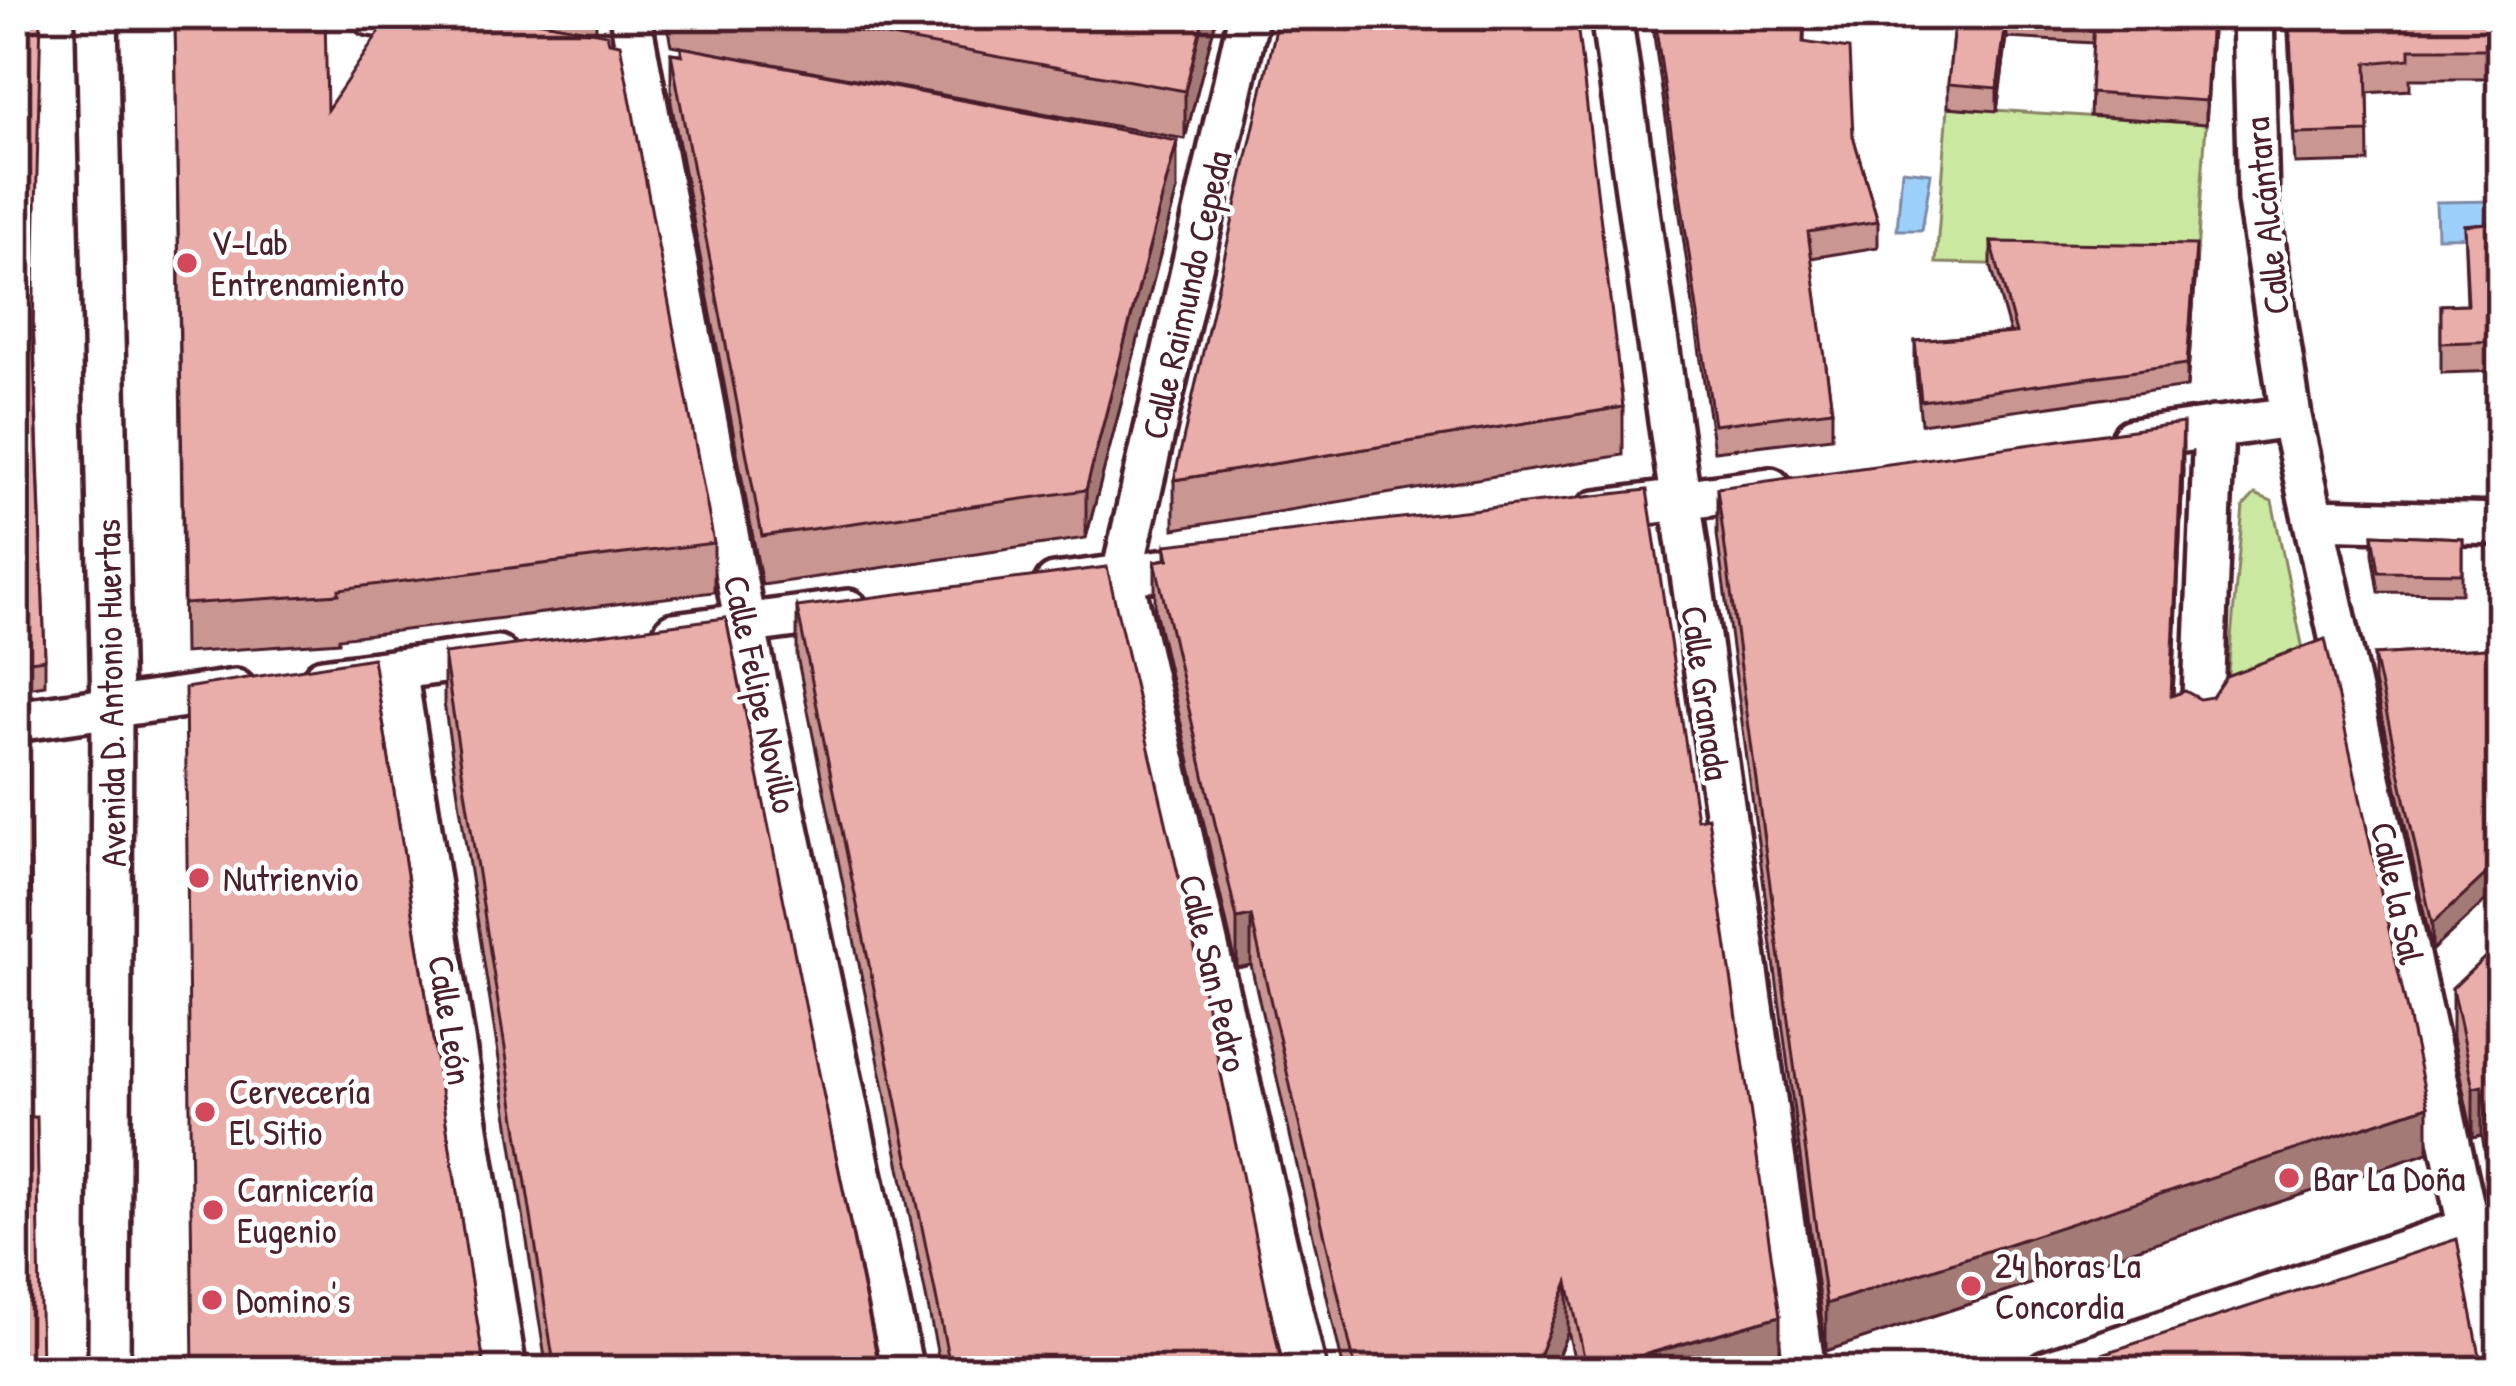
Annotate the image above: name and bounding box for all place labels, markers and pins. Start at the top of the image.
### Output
place label: V-Lab Entrenamiento [211,217,404,307]
marker: V-Lab Entrenamiento [174,250,200,276]
place label: Nutrienvio [223,853,358,902]
marker: Nutrienvio [186,865,212,891]
place label: Cervecería El Sitio [229,1066,370,1156]
marker: Cervecería El Sitio [192,1099,218,1125]
place label: Bar La Doña [2313,1153,2465,1202]
place label: Carnicería Eugenio [237,1164,373,1254]
marker: Bar La Doña [2276,1165,2302,1191]
marker: Carnicería Eugenio [200,1197,226,1223]
place label: 24 horas La Concordia [1995,1240,2141,1330]
marker: 24 horas La Concordia [1958,1273,1984,1299]
place label: Domino's [236,1275,351,1324]
marker: Domino's [199,1287,225,1313]

